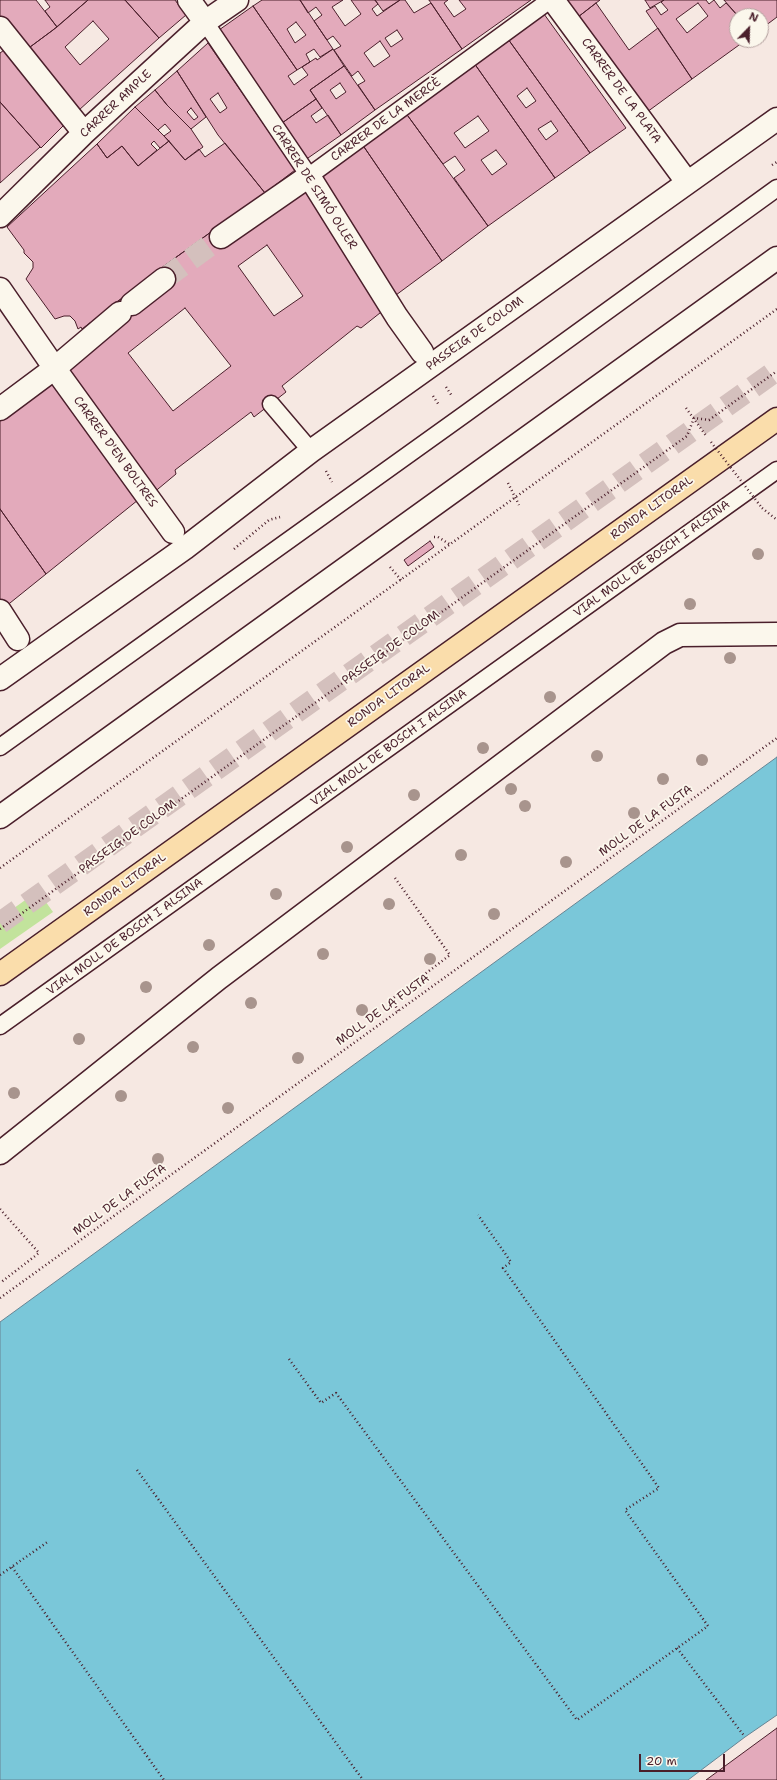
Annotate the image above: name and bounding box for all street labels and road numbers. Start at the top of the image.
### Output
street label: CARRER DE LA PLATA [578,35,664,147]
street label: CARRER AMPLE [77,67,155,141]
street label: CARRER DE LA MERCÈ [328,75,444,165]
street label: CARRER DE SIMÓ OLLER [268,122,360,252]
street label: PASSEIG DE COLOM [424,294,526,374]
street label: CARRER D'EN BOLTRES [70,394,160,510]
street label: RONDA LITORAL [608,473,696,543]
street label: VIAL MOLL DE BOSCH I ALSINA [571,497,733,621]
street label: PASSEIG DE COLOM [340,608,442,688]
street label: RONDA LITORAL [345,661,433,731]
street label: VIAL MOLL DE BOSCH I ALSINA [308,686,470,810]
street label: MOLL DE LA FUSTA [596,782,696,860]
street label: PASSEIG DE COLOM [77,797,179,877]
street label: RONDA LITORAL [81,850,169,920]
street label: VIAL MOLL DE BOSCH I ALSINA [44,875,206,999]
street label: MOLL DE LA FUSTA [333,971,433,1049]
street label: MOLL DE LA FUSTA [70,1161,170,1239]

